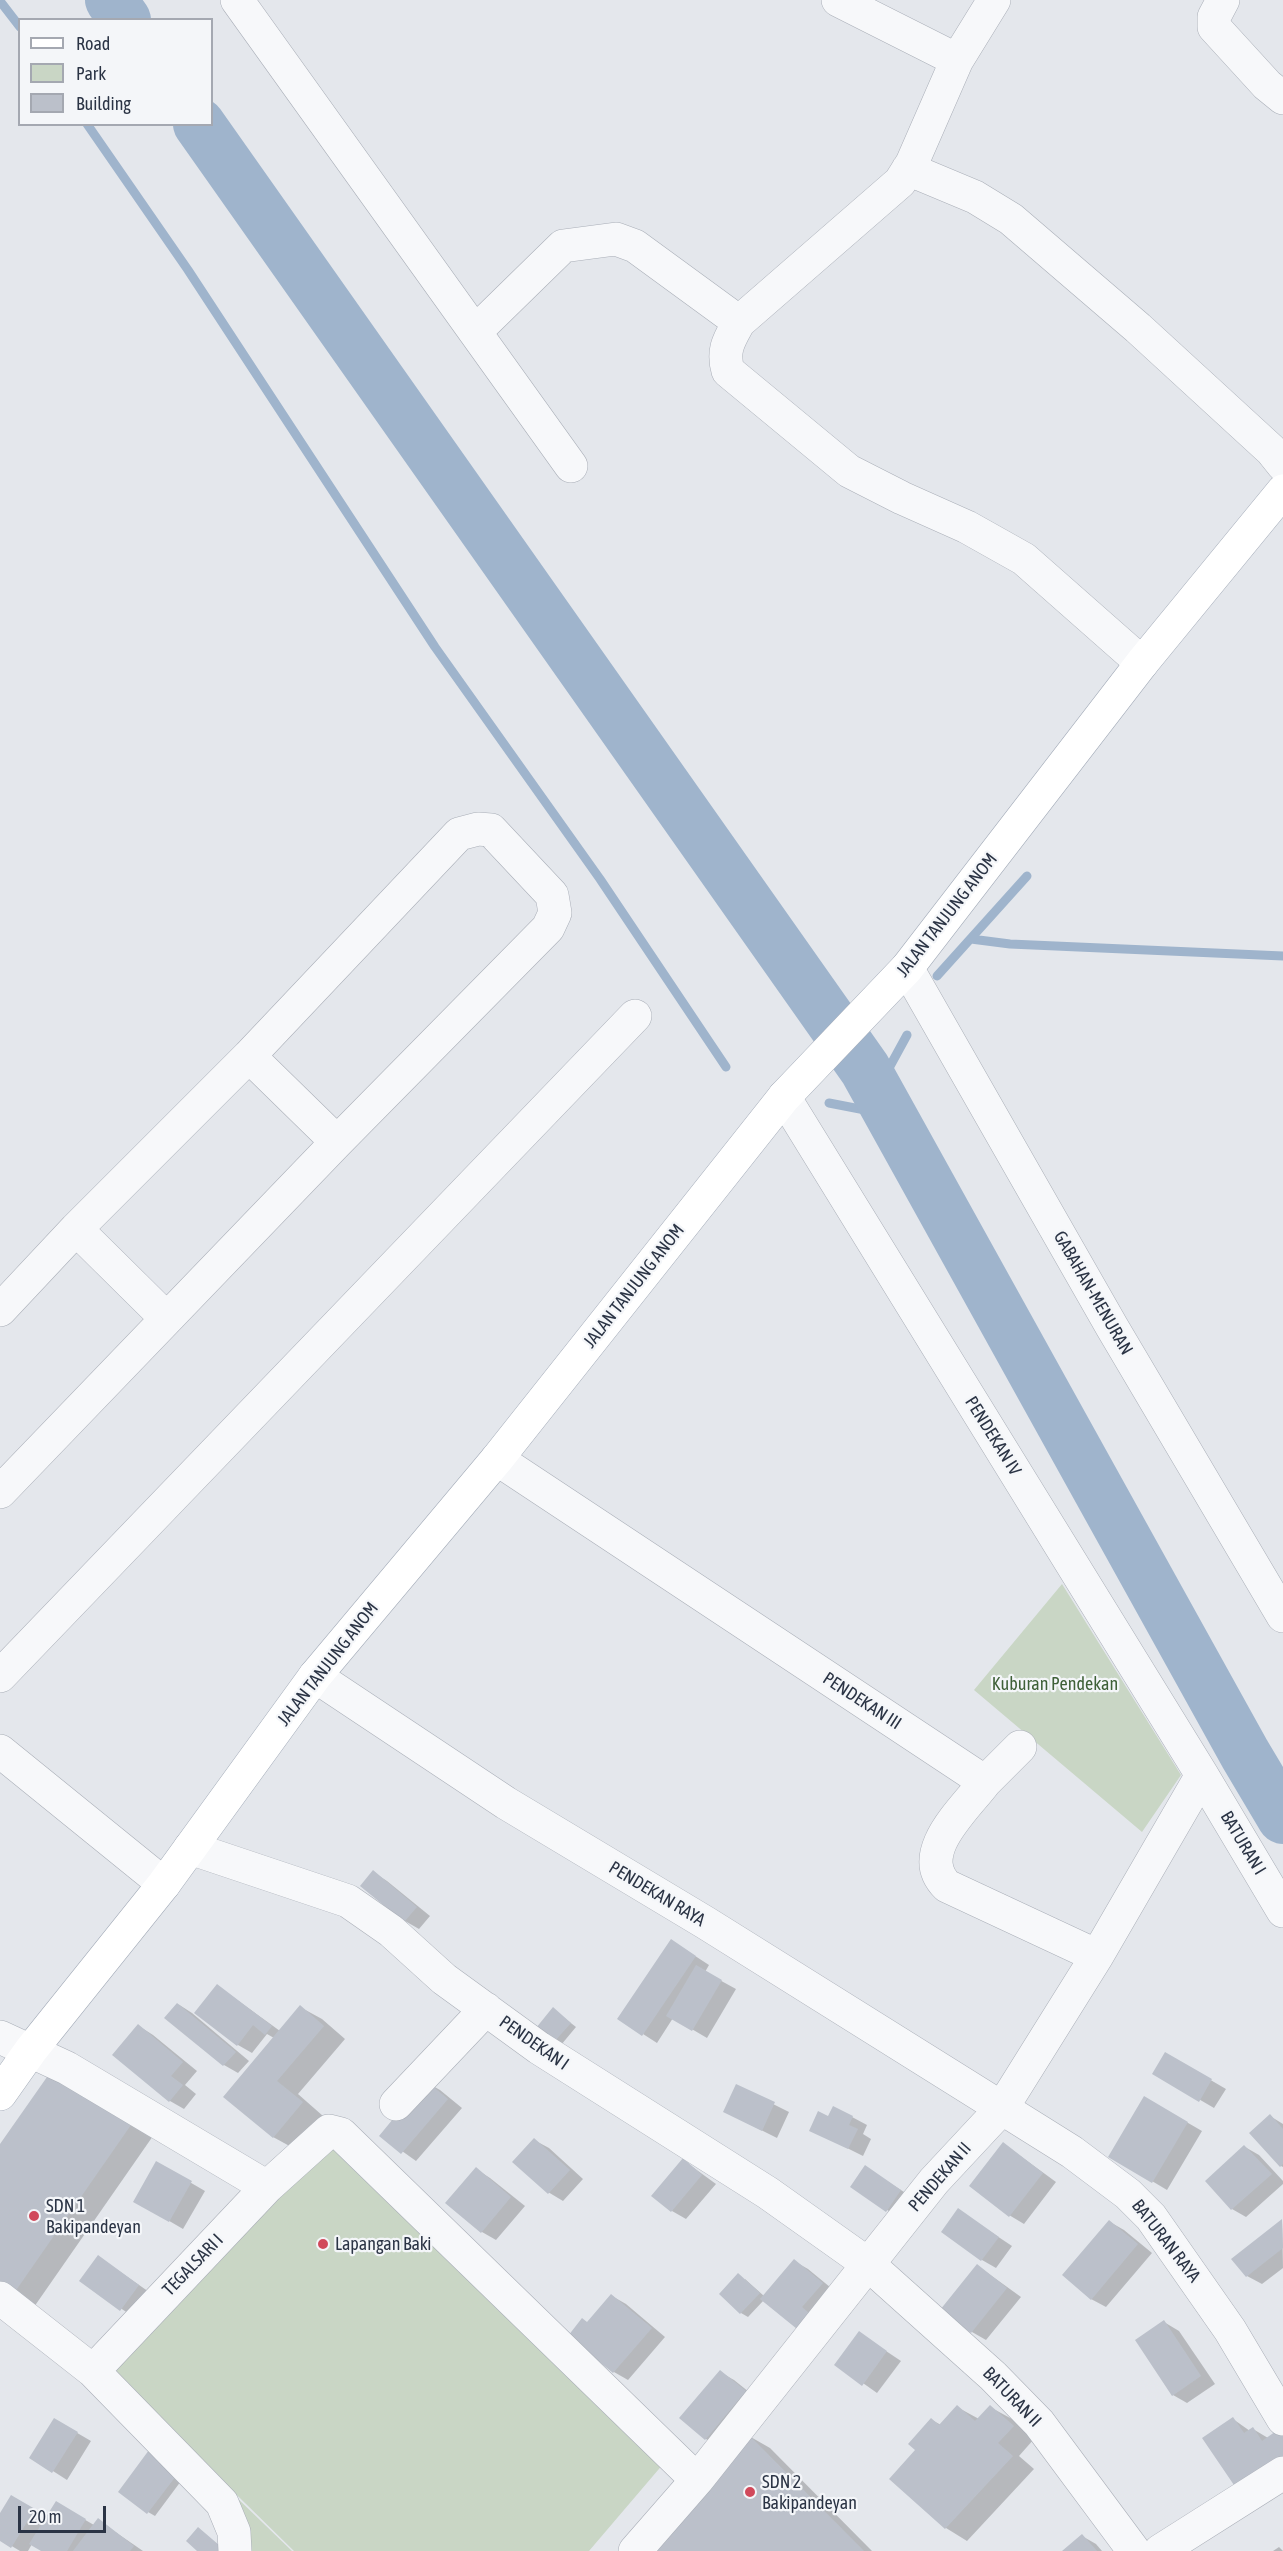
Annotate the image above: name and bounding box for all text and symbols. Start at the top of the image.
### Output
legend [18,18,213,126]
text: Road [76,33,110,54]
text: Park [76,63,106,84]
text: Building [76,93,131,114]
street label: JALAN TANJUNG ANOM [892,849,1002,981]
street label: JALAN TANJUNG ANOM [579,1220,689,1352]
street label: GABAHAN-MENURAN [1049,1227,1137,1359]
street label: PENDEKAN IV [960,1393,1026,1479]
street label: JALAN TANJUNG ANOM [273,1598,383,1730]
street label: PENDEKAN III [819,1668,905,1734]
park label: Kuburan Pendekan [992,1673,1118,1695]
street label: BATURAN I [1216,1807,1270,1879]
street label: PENDEKAN RAYA [605,1857,709,1931]
street label: PENDEKAN I [495,2011,573,2075]
street label: PENDEKAN II [904,2138,976,2216]
place label: SDN 1 Bakipandeyan [46,2195,141,2238]
street label: BATURAN RAYA [1127,2195,1205,2287]
marker: SDN 1 Bakipandeyan [27,2209,41,2223]
street label: TEGALSARI I [158,2229,228,2301]
place label: Lapangan Baki [335,2233,431,2255]
marker: Lapangan Baki [316,2237,330,2251]
street label: BATURAN II [978,2362,1046,2432]
place label: SDN 2 Bakipandeyan [762,2471,857,2514]
marker: SDN 2 Bakipandeyan [743,2485,757,2499]
scale bar [21,2494,110,2532]
text: 20 m [29,2506,61,2527]

